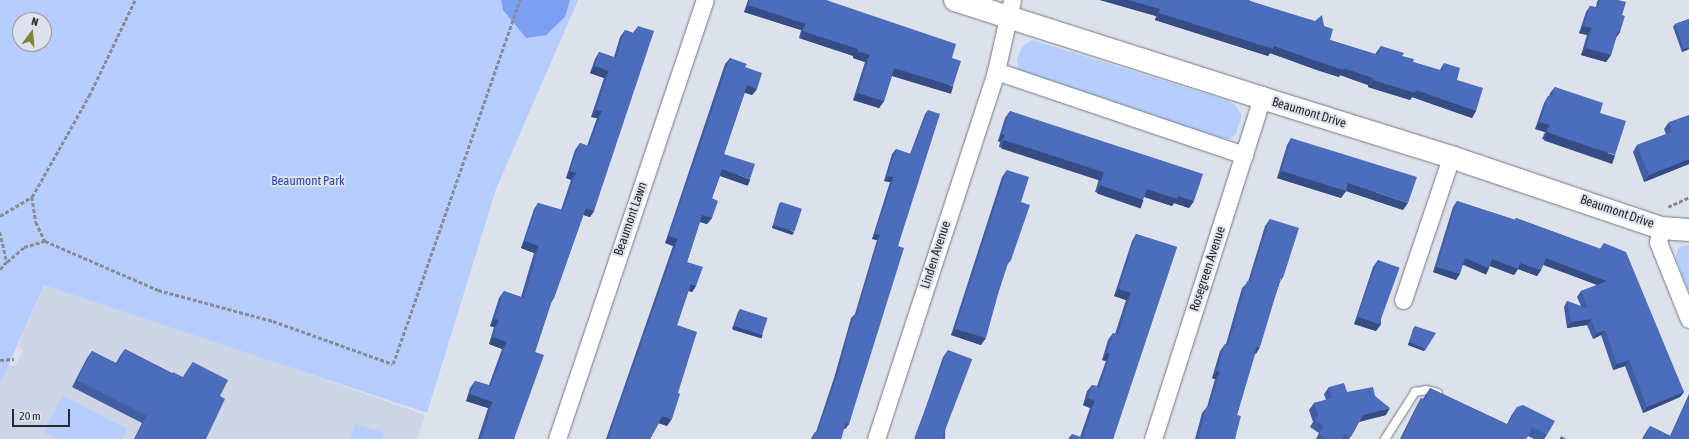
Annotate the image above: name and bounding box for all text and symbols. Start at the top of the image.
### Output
north arrow [12,12,52,52]
text: N [30,15,40,28]
street label: Beaumont Drive [1270,94,1348,132]
park label: Beaumont Park [271,173,345,189]
street label: Beaumont Lawn [611,180,651,258]
street label: Beaumont Drive [1578,192,1656,232]
street label: Linden Avenue [918,219,954,291]
street label: Rosegreen Avenue [1187,225,1229,313]
scale bar [14,401,72,427]
text: 20 m [19,409,41,423]

